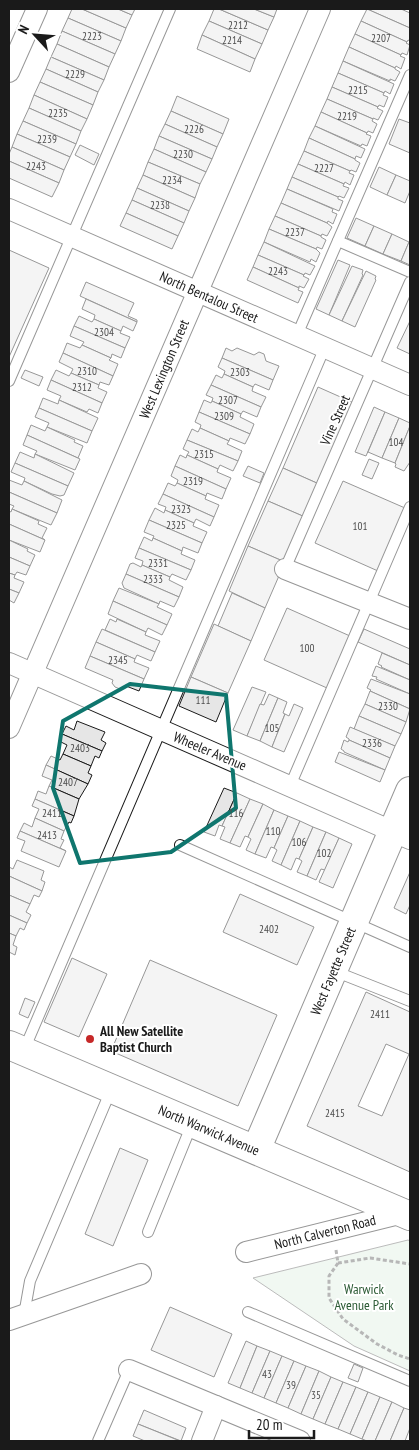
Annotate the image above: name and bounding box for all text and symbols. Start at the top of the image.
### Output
north arrow [10,10,60,60]
house number: 2212 [228,18,248,32]
text: N [14,22,33,37]
house number: 2223 [82,29,102,43]
house number: 2207 [371,31,391,45]
house number: 2214 [222,33,242,47]
house number: 2229 [65,67,85,81]
house number: 2215 [348,83,368,97]
house number: 2235 [48,106,68,120]
house number: 2219 [337,109,357,123]
house number: 2226 [184,122,204,136]
house number: 2239 [37,132,57,146]
house number: 2230 [173,147,193,161]
house number: 2243 [26,159,46,173]
house number: 2227 [314,161,334,175]
house number: 2234 [162,173,182,187]
house number: 2238 [150,198,170,212]
house number: 2237 [285,225,305,239]
house number: 2243 [268,264,288,278]
street label: North Bentalou Street [157,267,261,327]
street label: West Lexington Street [135,317,193,421]
house number: 2304 [94,325,114,339]
house number: 2310 [77,364,97,378]
house number: 2303 [230,365,250,379]
house number: 2312 [72,380,92,394]
street label: Vine Street [316,392,354,449]
house number: 2307 [218,393,238,407]
house number: 2309 [214,409,234,423]
house number: 104 [389,435,403,449]
house number: 2315 [194,447,214,461]
house number: 2319 [183,474,203,488]
house number: 2323 [171,502,191,516]
house number: 2325 [166,518,186,532]
house number: 101 [353,519,367,533]
house number: 2331 [148,556,168,570]
house number: 2333 [143,572,163,586]
house number: 100 [300,641,314,655]
house number: 2345 [108,653,128,667]
house number: 111 [196,693,210,707]
house number: 2330 [378,699,398,713]
house number: 105 [265,721,279,735]
street label: Wheeler Avenue [171,727,250,775]
house number: 2336 [362,736,382,750]
house number: 2403 [70,741,90,755]
house number: 2407 [58,775,78,789]
house number: 2411 [42,806,62,820]
house number: 116 [229,806,243,820]
house number: 110 [266,824,280,838]
house number: 2413 [37,828,57,842]
house number: 106 [292,835,306,849]
house number: 102 [317,846,331,860]
house number: 2402 [259,922,279,936]
street label: West Fayette Street [306,924,360,1018]
house number: 2411 [370,1007,390,1021]
place label: All New Satellite Baptist Church [99,1022,183,1056]
marker: All New Satellite Baptist Church [84,1033,96,1045]
street label: North Warwick Avenue [156,1101,263,1160]
house number: 2415 [325,1106,345,1120]
street label: North Calverton Road [272,1211,378,1253]
park label: Warwick Avenue Park [334,1280,394,1314]
house number: 43 [262,1367,272,1381]
house number: 39 [286,1378,296,1392]
house number: 35 [311,1388,321,1402]
scale bar [249,1408,314,1440]
text: 20 m [256,1415,282,1434]

